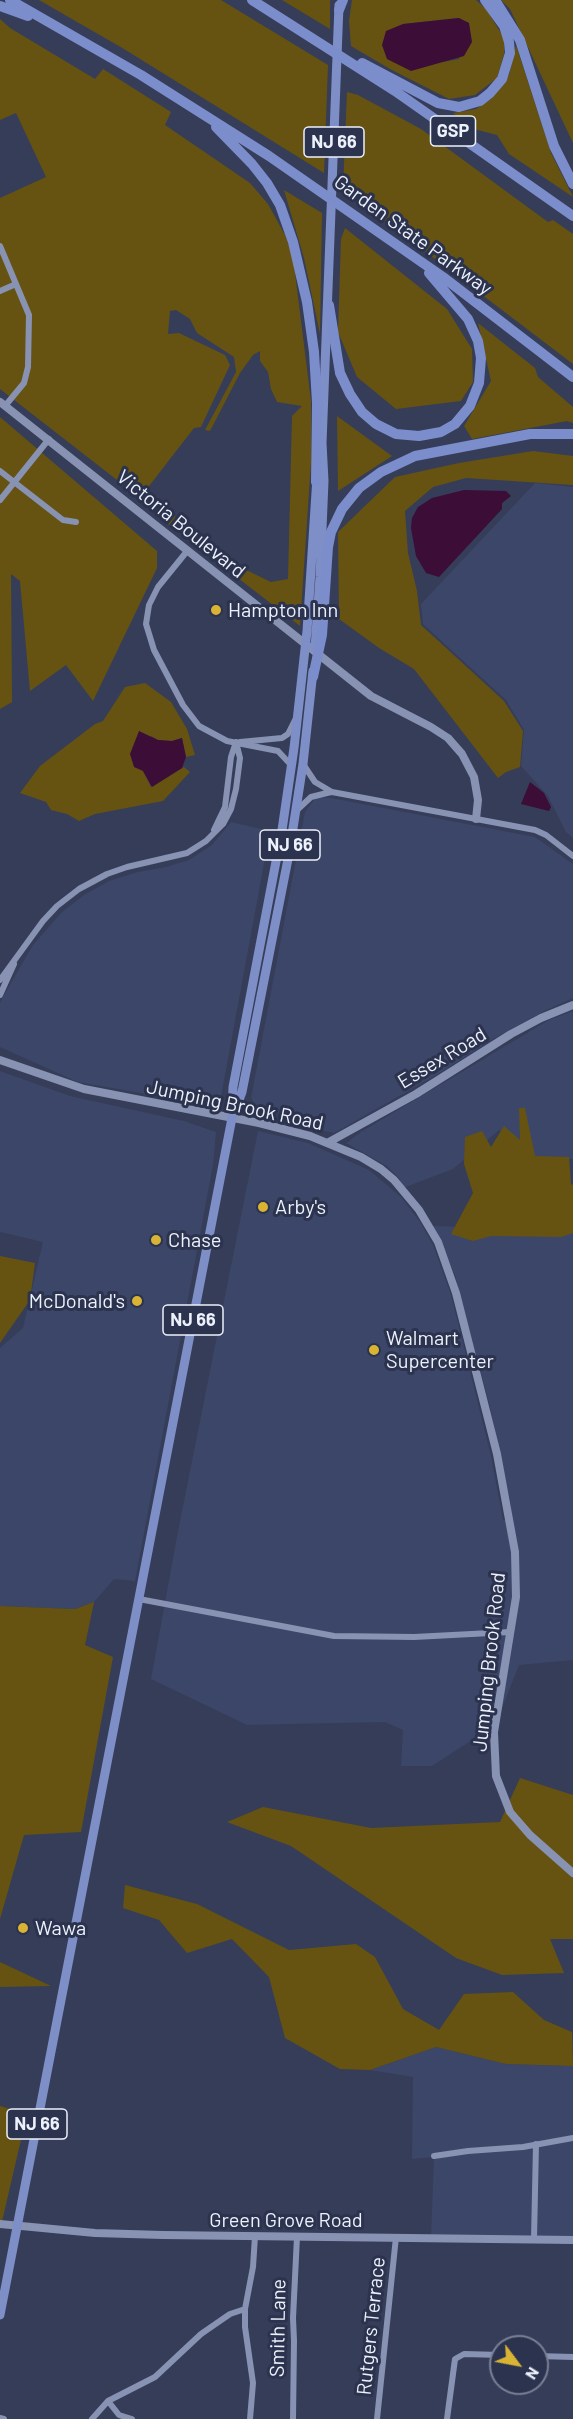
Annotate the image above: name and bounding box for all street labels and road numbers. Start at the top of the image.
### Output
road number: GSP [430,116,476,146]
road number: NJ 66 [304,127,364,157]
street label: Garden State Parkway [329,170,497,300]
street label: Victoria Boulevard [112,465,250,583]
road number: NJ 66 [260,830,320,860]
street label: Essex Road [393,1022,491,1094]
street label: Jumping Brook Road [144,1075,326,1135]
road number: NJ 66 [163,1305,223,1335]
street label: Jumping Brook Road [468,1571,510,1753]
road number: NJ 66 [7,2109,67,2139]
street label: Green Grove Road [209,2208,363,2232]
street label: Rutgers Terrace [352,2256,390,2396]
street label: Smith Lane [265,2279,291,2377]

